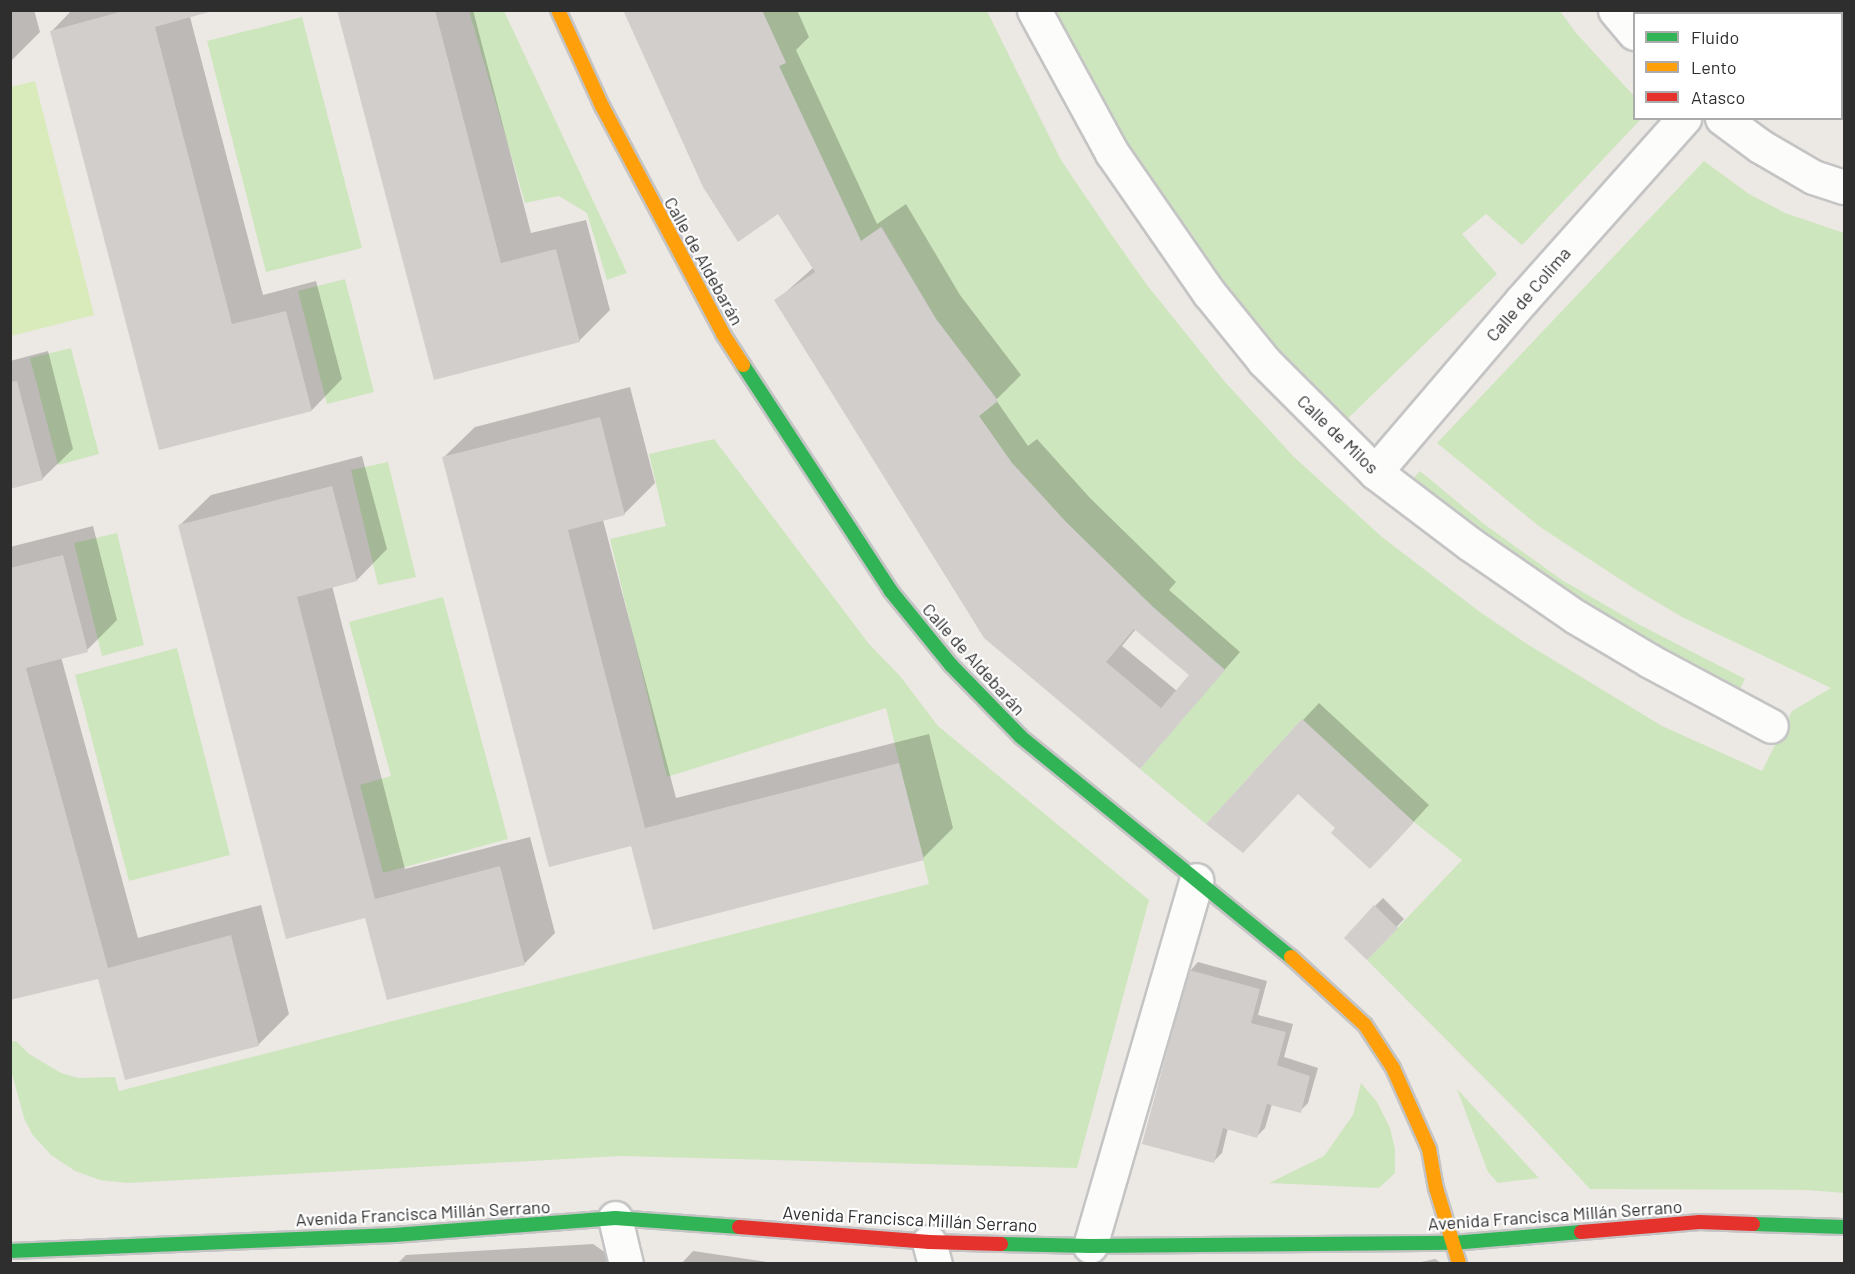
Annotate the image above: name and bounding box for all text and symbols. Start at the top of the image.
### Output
legend [1633,12,1843,120]
text: Fluido [1691,26,1739,48]
text: Lento [1691,56,1737,78]
text: Atasco [1691,86,1745,108]
street label: Calle de Aldebarán [660,193,748,329]
street label: Calle de Colima [1481,242,1575,346]
street label: Calle de Milos [1293,390,1383,478]
street label: Calle de Aldebarán [918,598,1030,720]
street label: Avenida Francisca Millán Serrano [1427,1195,1683,1235]
street label: Avenida Francisca Millán Serrano [295,1196,551,1230]
street label: Avenida Francisca Millán Serrano [782,1202,1038,1236]

